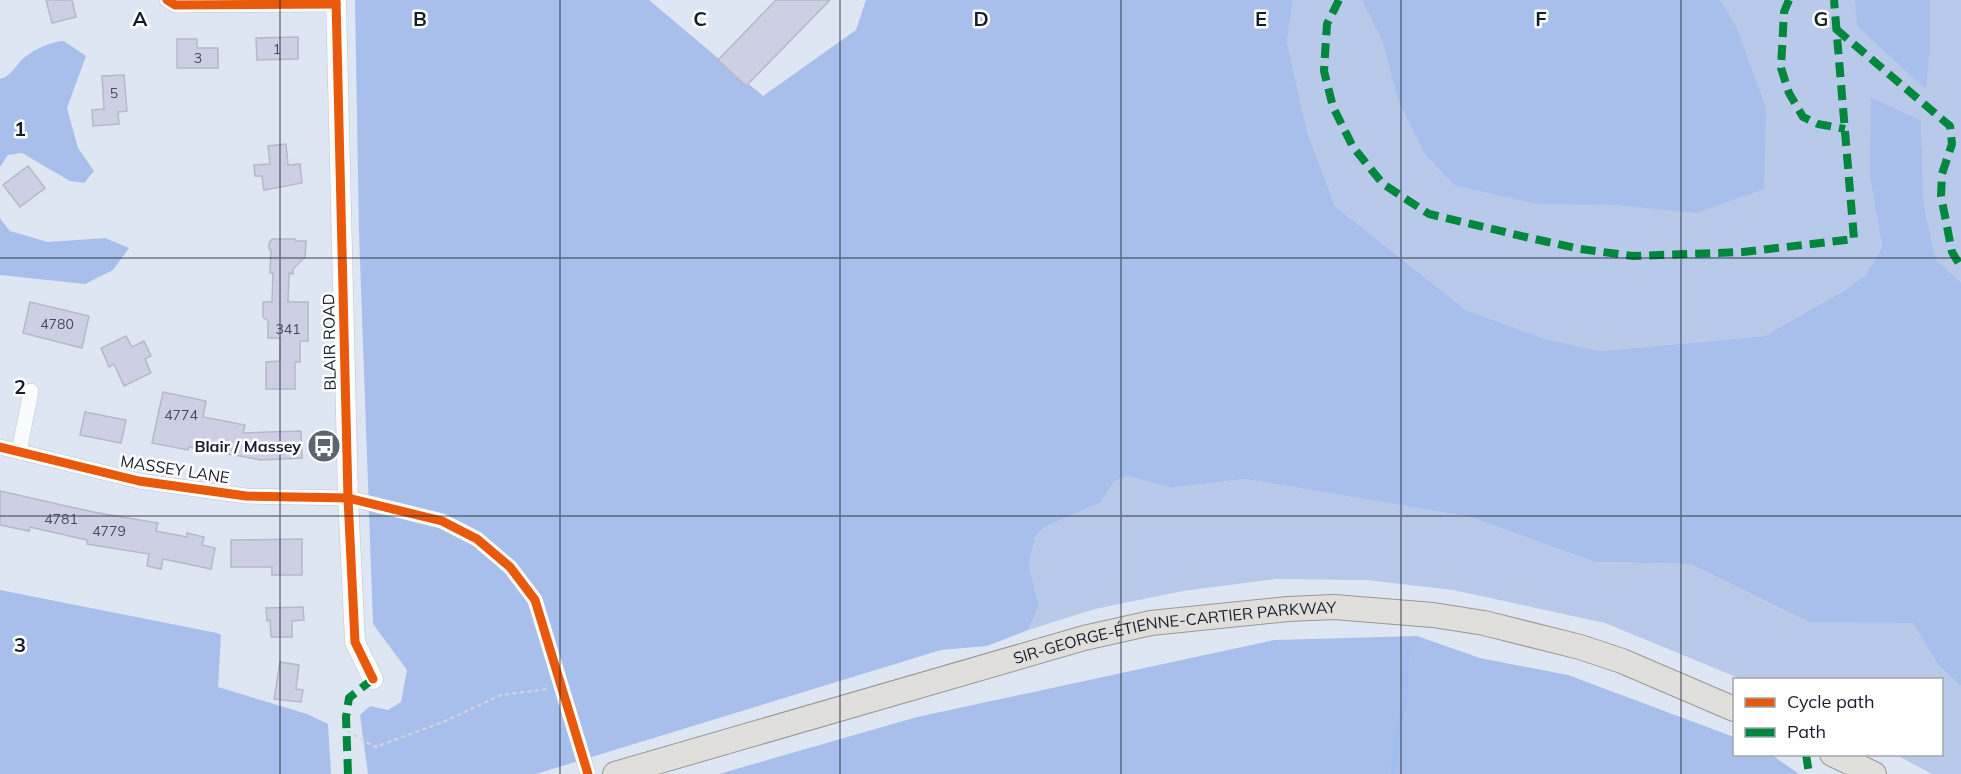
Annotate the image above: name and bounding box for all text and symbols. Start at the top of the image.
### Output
text: A [133,6,148,31]
text: B [413,6,427,31]
text: C [693,6,707,31]
text: D [973,6,989,31]
text: E [1255,6,1267,31]
text: F [1535,6,1547,31]
text: G [1814,6,1828,31]
house number: 1 [273,40,281,58]
house number: 3 [194,49,202,67]
house number: 5 [110,84,118,102]
text: 1 [14,116,26,141]
street label: BLAIR ROAD [318,293,340,391]
house number: 4780 [40,315,74,333]
house number: 341 [275,320,301,338]
text: 2 [14,374,26,399]
house number: 4774 [164,406,198,424]
bus stop icon: Blair / Massey [306,428,342,464]
place label: Blair / Massey [194,436,301,456]
street label: MASSEY LANE [119,451,231,487]
house number: 4781 [44,510,78,528]
house number: 4779 [92,522,126,540]
street label: SIR-GEORGE-ÉTIENNE-CARTIER PARKWAY [1011,597,1337,668]
text: 3 [14,632,26,657]
legend [1733,678,1943,756]
text: Cycle path [1787,690,1874,713]
text: Path [1787,720,1826,743]

